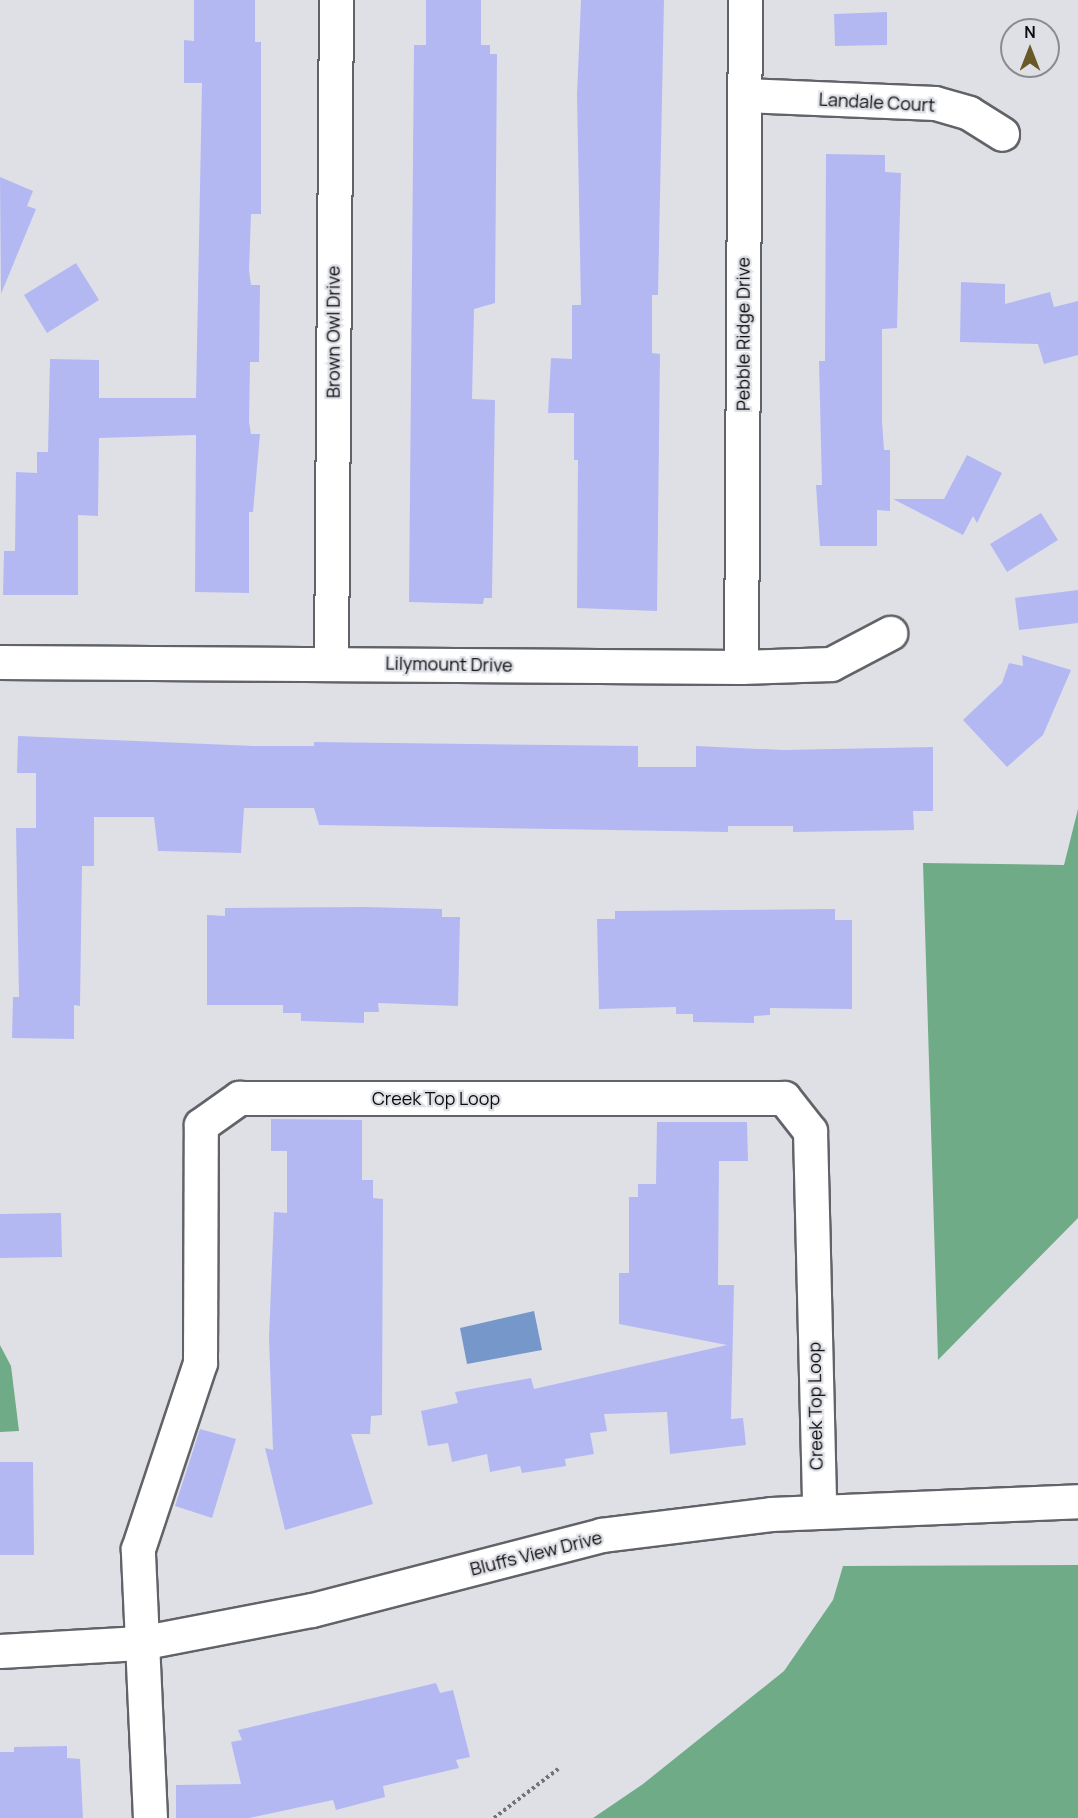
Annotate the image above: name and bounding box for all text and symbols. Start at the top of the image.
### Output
north arrow [1000,18,1060,78]
text: N [1024,21,1036,43]
street label: Landale Court [818,88,936,116]
street label: Pebble Ridge Drive [732,257,754,411]
street label: Brown Owl Drive [322,266,344,398]
street label: Lilymount Drive [385,652,513,676]
street label: Creek Top Loop [372,1087,500,1109]
street label: Creek Top Loop [803,1342,827,1470]
street label: Bluffs View Drive [468,1526,604,1580]

